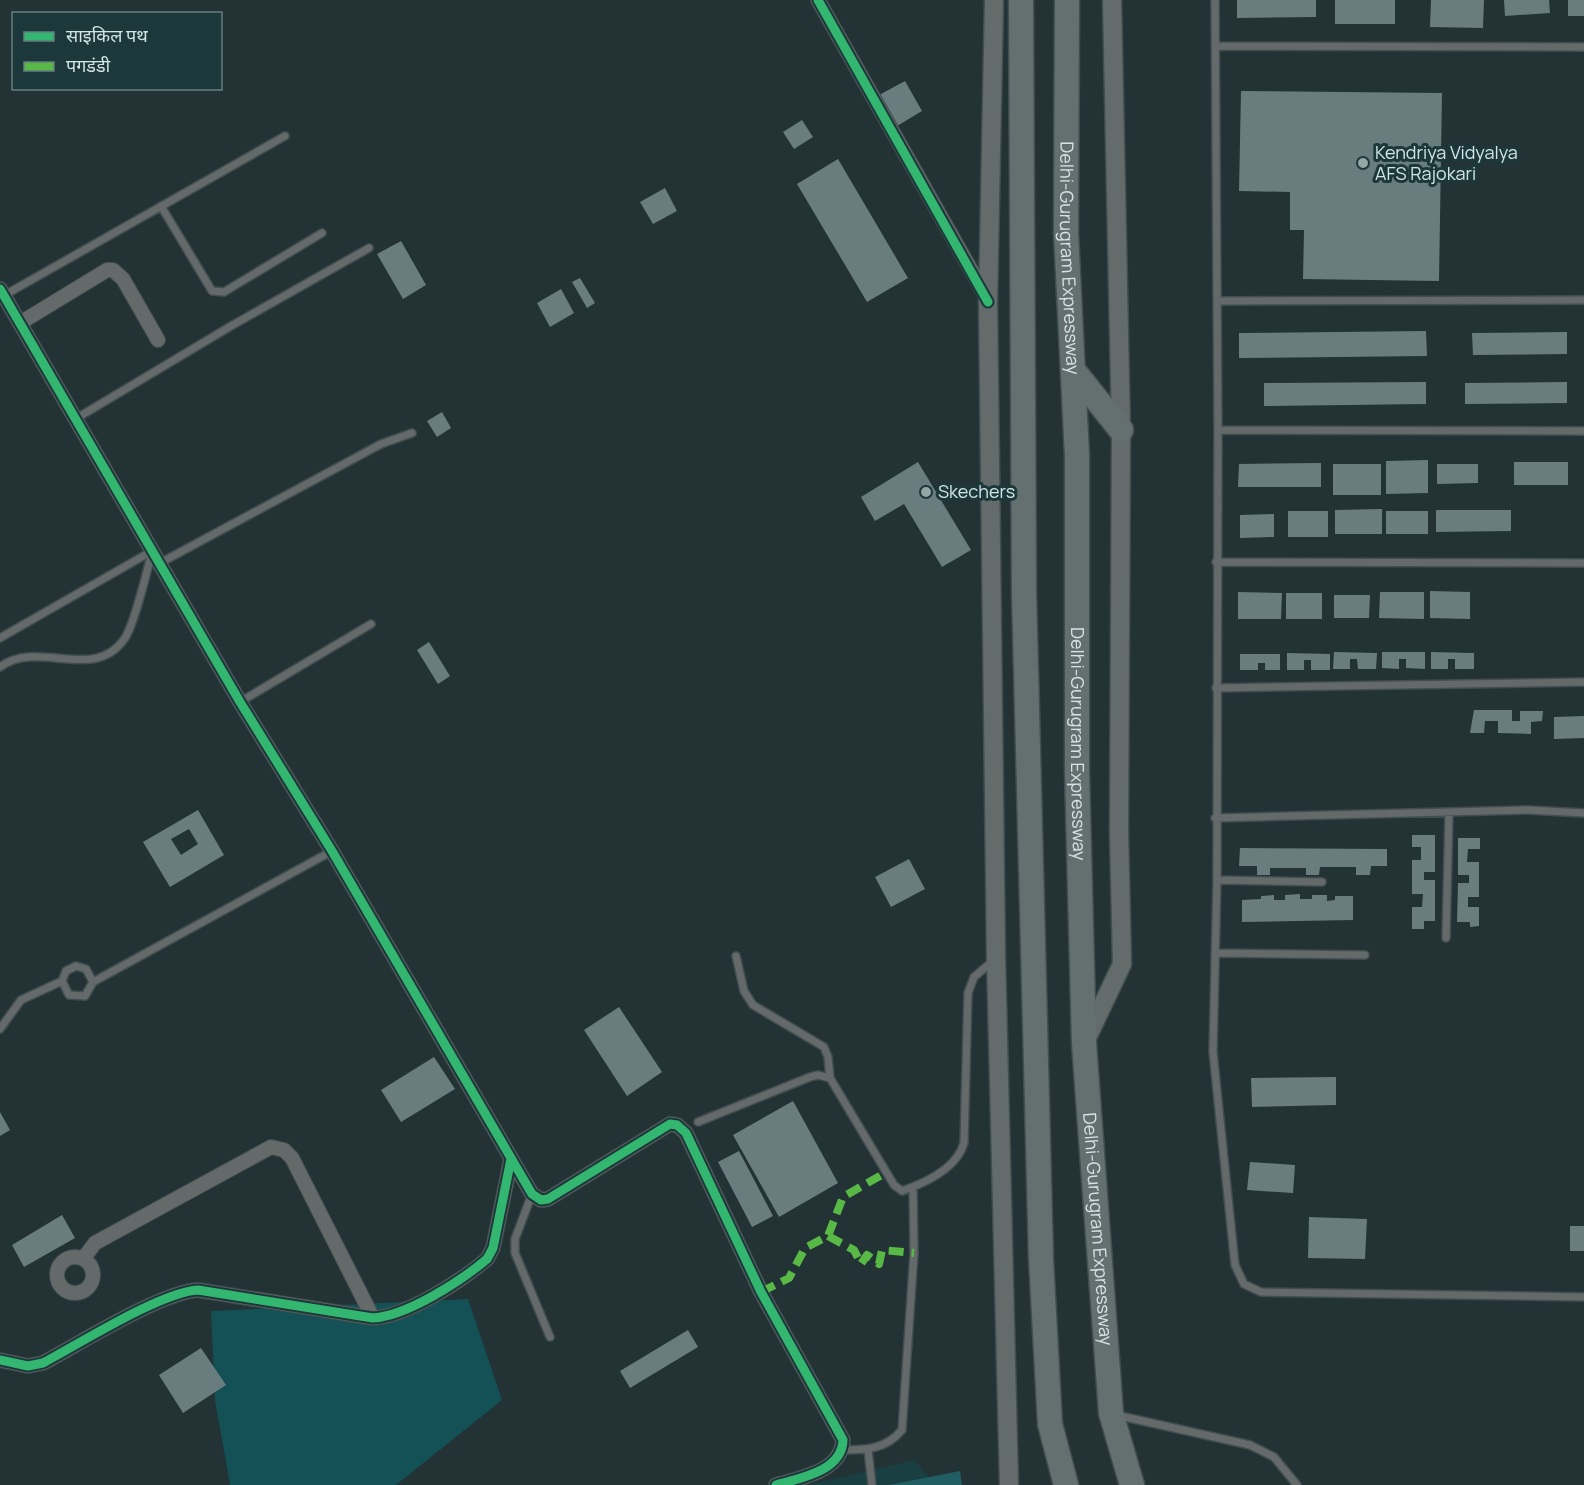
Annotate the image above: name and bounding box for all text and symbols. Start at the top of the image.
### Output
legend [12,12,222,90]
text: साइकिल पथ [66,23,148,47]
text: पगडंडी [66,53,111,77]
place label: Kendriya Vidyalya AFS Rajokari [1375,140,1518,185]
street label: Delhi-Gurugram Expressway [1055,141,1086,376]
marker: Kendriya Vidyalya AFS Rajokari [1356,156,1370,170]
place label: Skechers [938,479,1015,503]
marker: Skechers [919,485,933,499]
street label: Delhi-Gurugram Expressway [1066,627,1092,861]
street label: Delhi-Gurugram Expressway [1078,1112,1119,1347]

